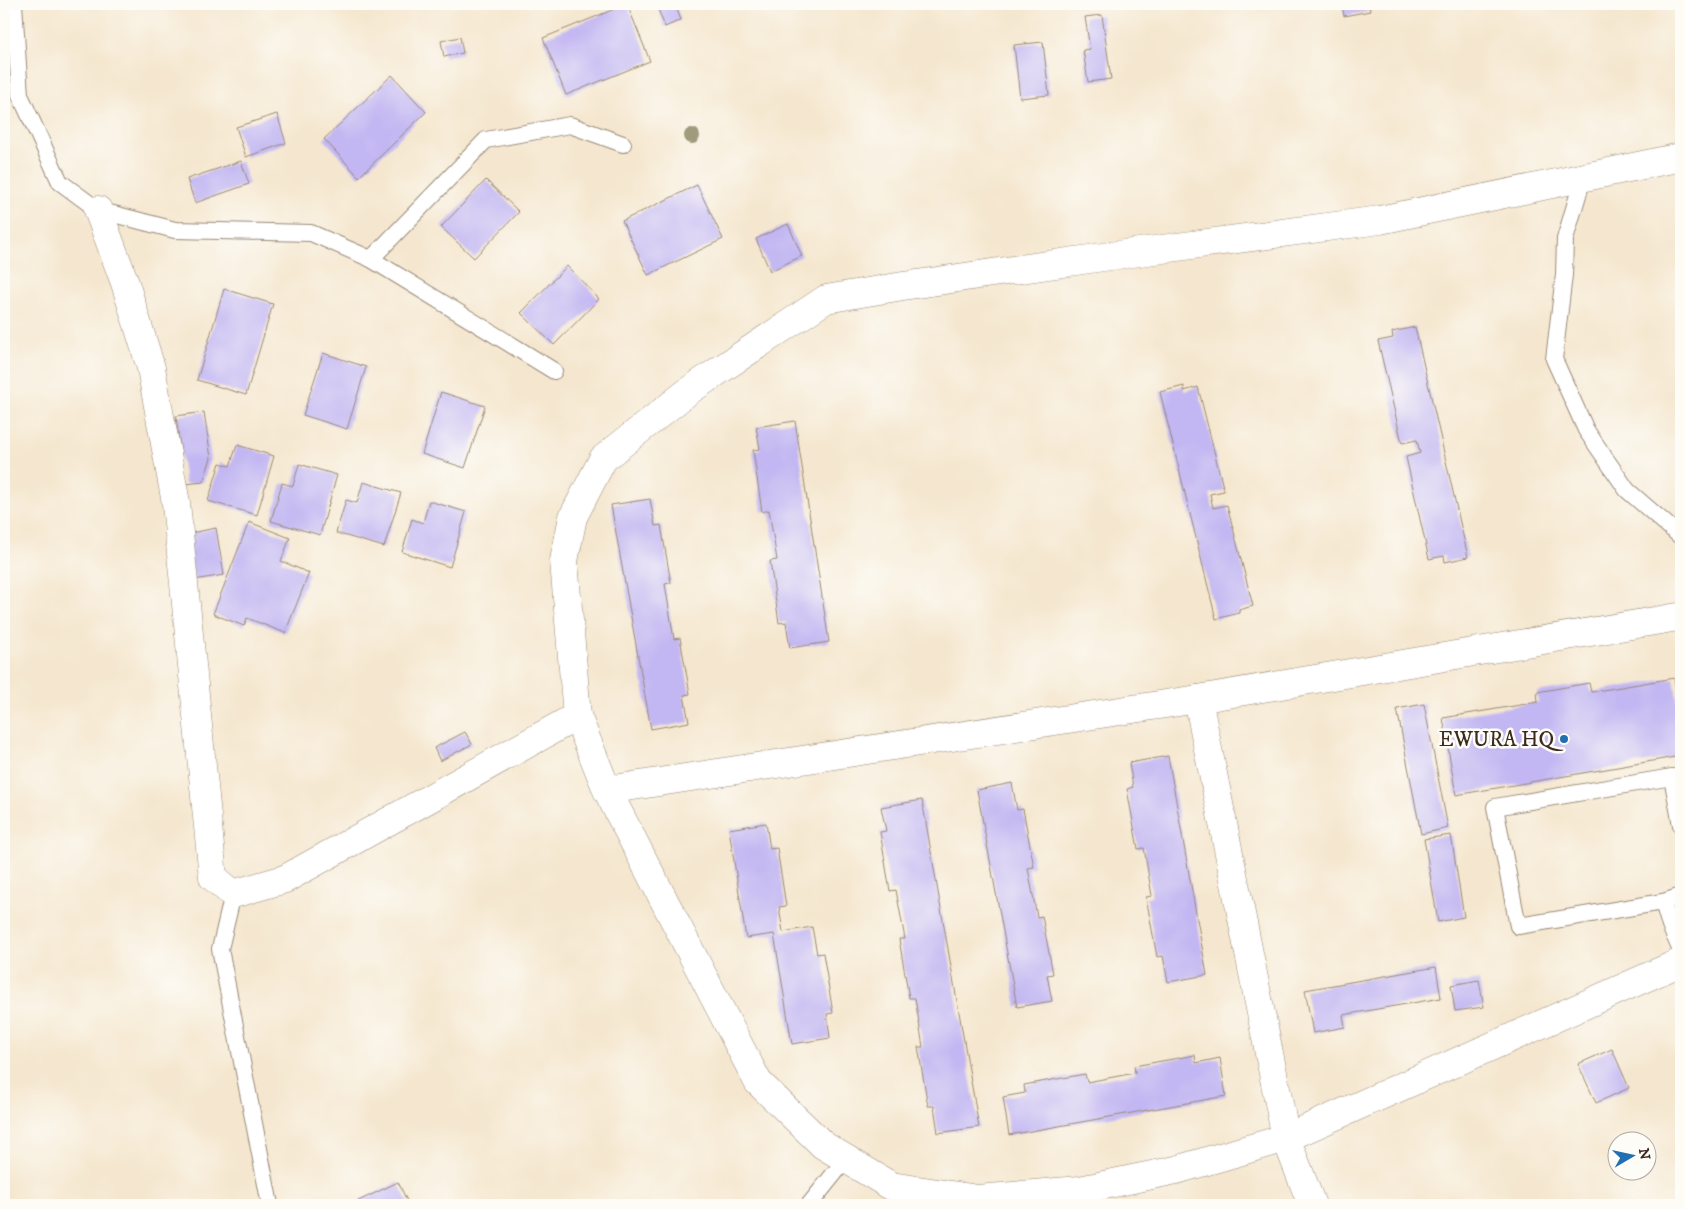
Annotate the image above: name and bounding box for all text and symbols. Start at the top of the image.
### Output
place label: EWURA HQ [1439,727,1563,753]
marker: EWURA HQ [1558,733,1570,745]
north arrow [1608,1132,1658,1182]
text: N [1634,1147,1654,1162]

